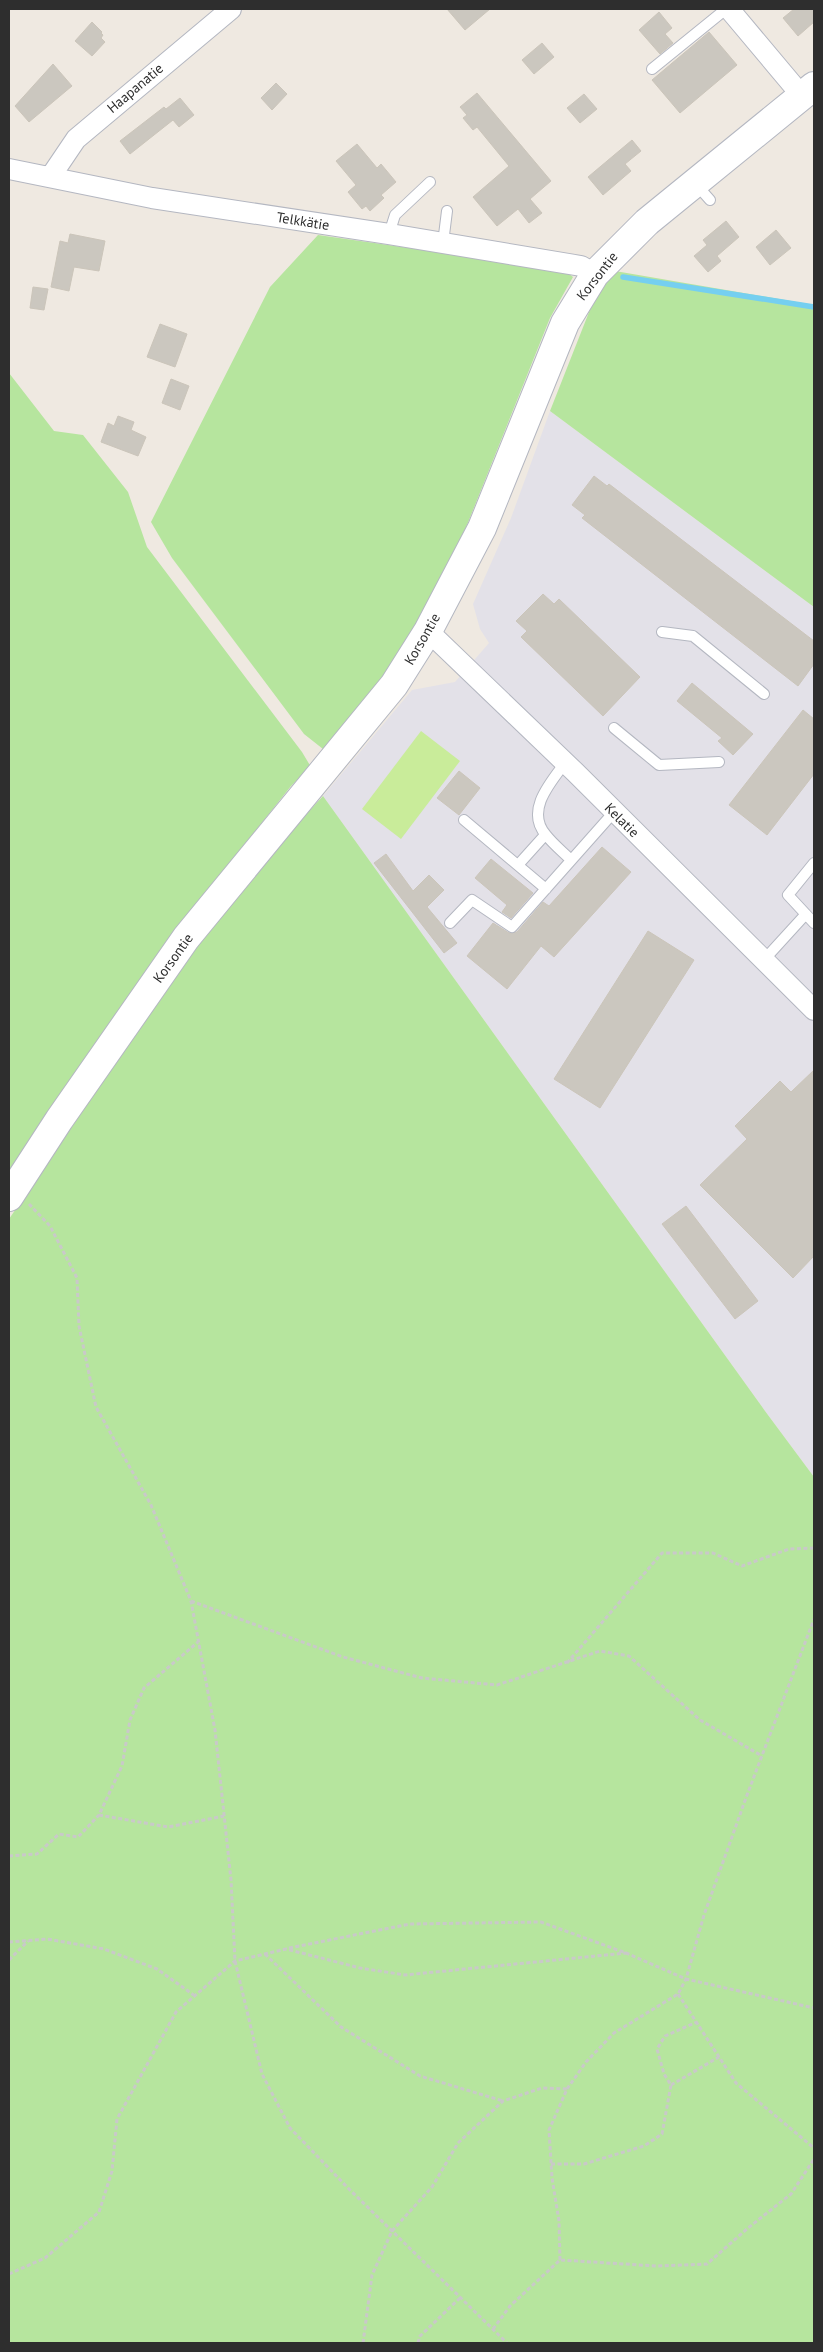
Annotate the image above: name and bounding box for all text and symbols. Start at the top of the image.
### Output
street label: Haapanatie [103,59,167,117]
street label: Telkkätie [275,208,331,234]
street label: Korsontie [572,248,622,304]
street label: Korsontie [400,610,444,668]
street label: Kelatie [601,799,643,841]
street label: Korsontie [149,930,197,986]

